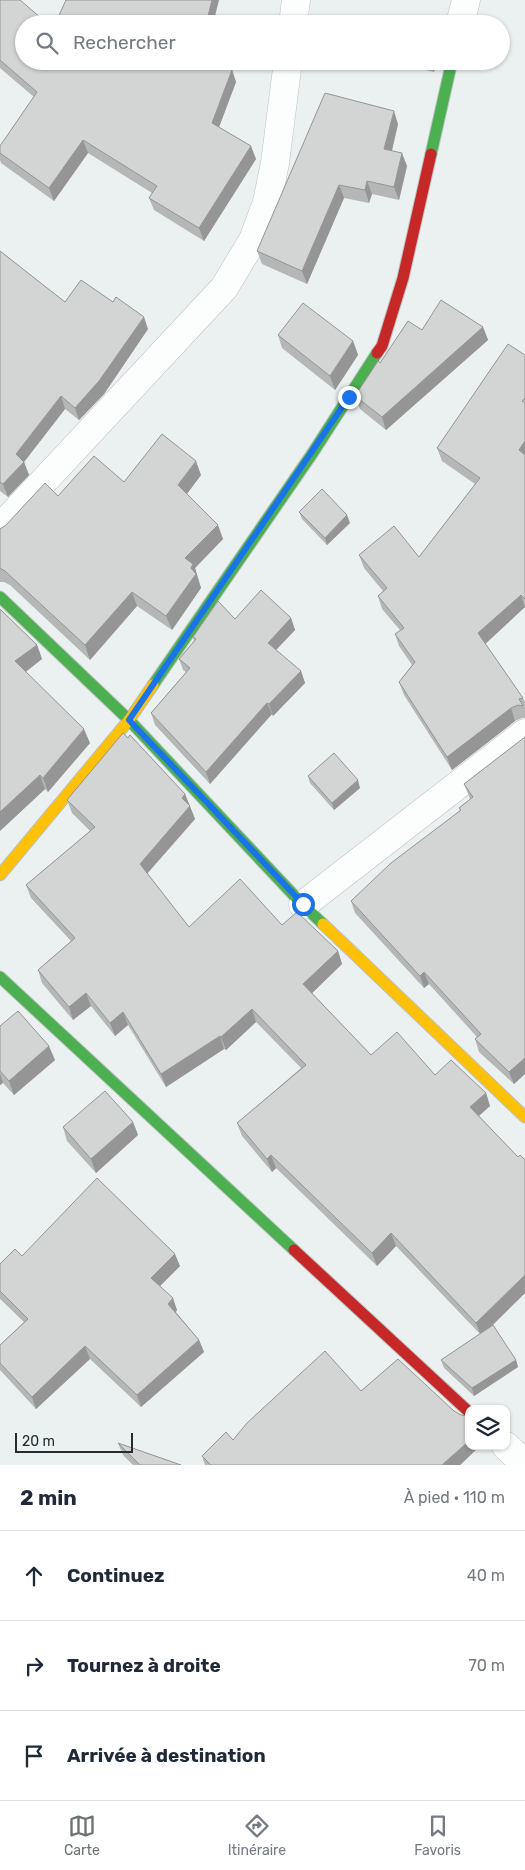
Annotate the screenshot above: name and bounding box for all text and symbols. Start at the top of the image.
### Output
search box [15,15,510,70]
icon: search [33,29,61,57]
text: Rechercher [73,31,176,54]
route end [338,386,361,409]
route start [292,893,315,916]
map controls [465,1405,510,1450]
button: layers [465,1405,510,1450]
scale bar [15,1430,132,1453]
text: 20 m [22,1433,55,1450]
text: 2 min [20,1485,77,1510]
text: À pied · 110 m [404,1488,505,1507]
icon: ahead [20,1562,48,1590]
text: Continuez [67,1564,165,1587]
text: 40 m [467,1566,505,1585]
icon: right [20,1652,48,1680]
text: Tournez à droite [67,1654,221,1677]
text: 70 m [468,1656,505,1675]
icon: arrive [20,1742,48,1770]
text: Arrivée à destination [67,1744,266,1767]
tab: Carte [64,1812,100,1859]
tab: Itinéraire [228,1812,286,1859]
tab: Favoris [414,1812,461,1859]

